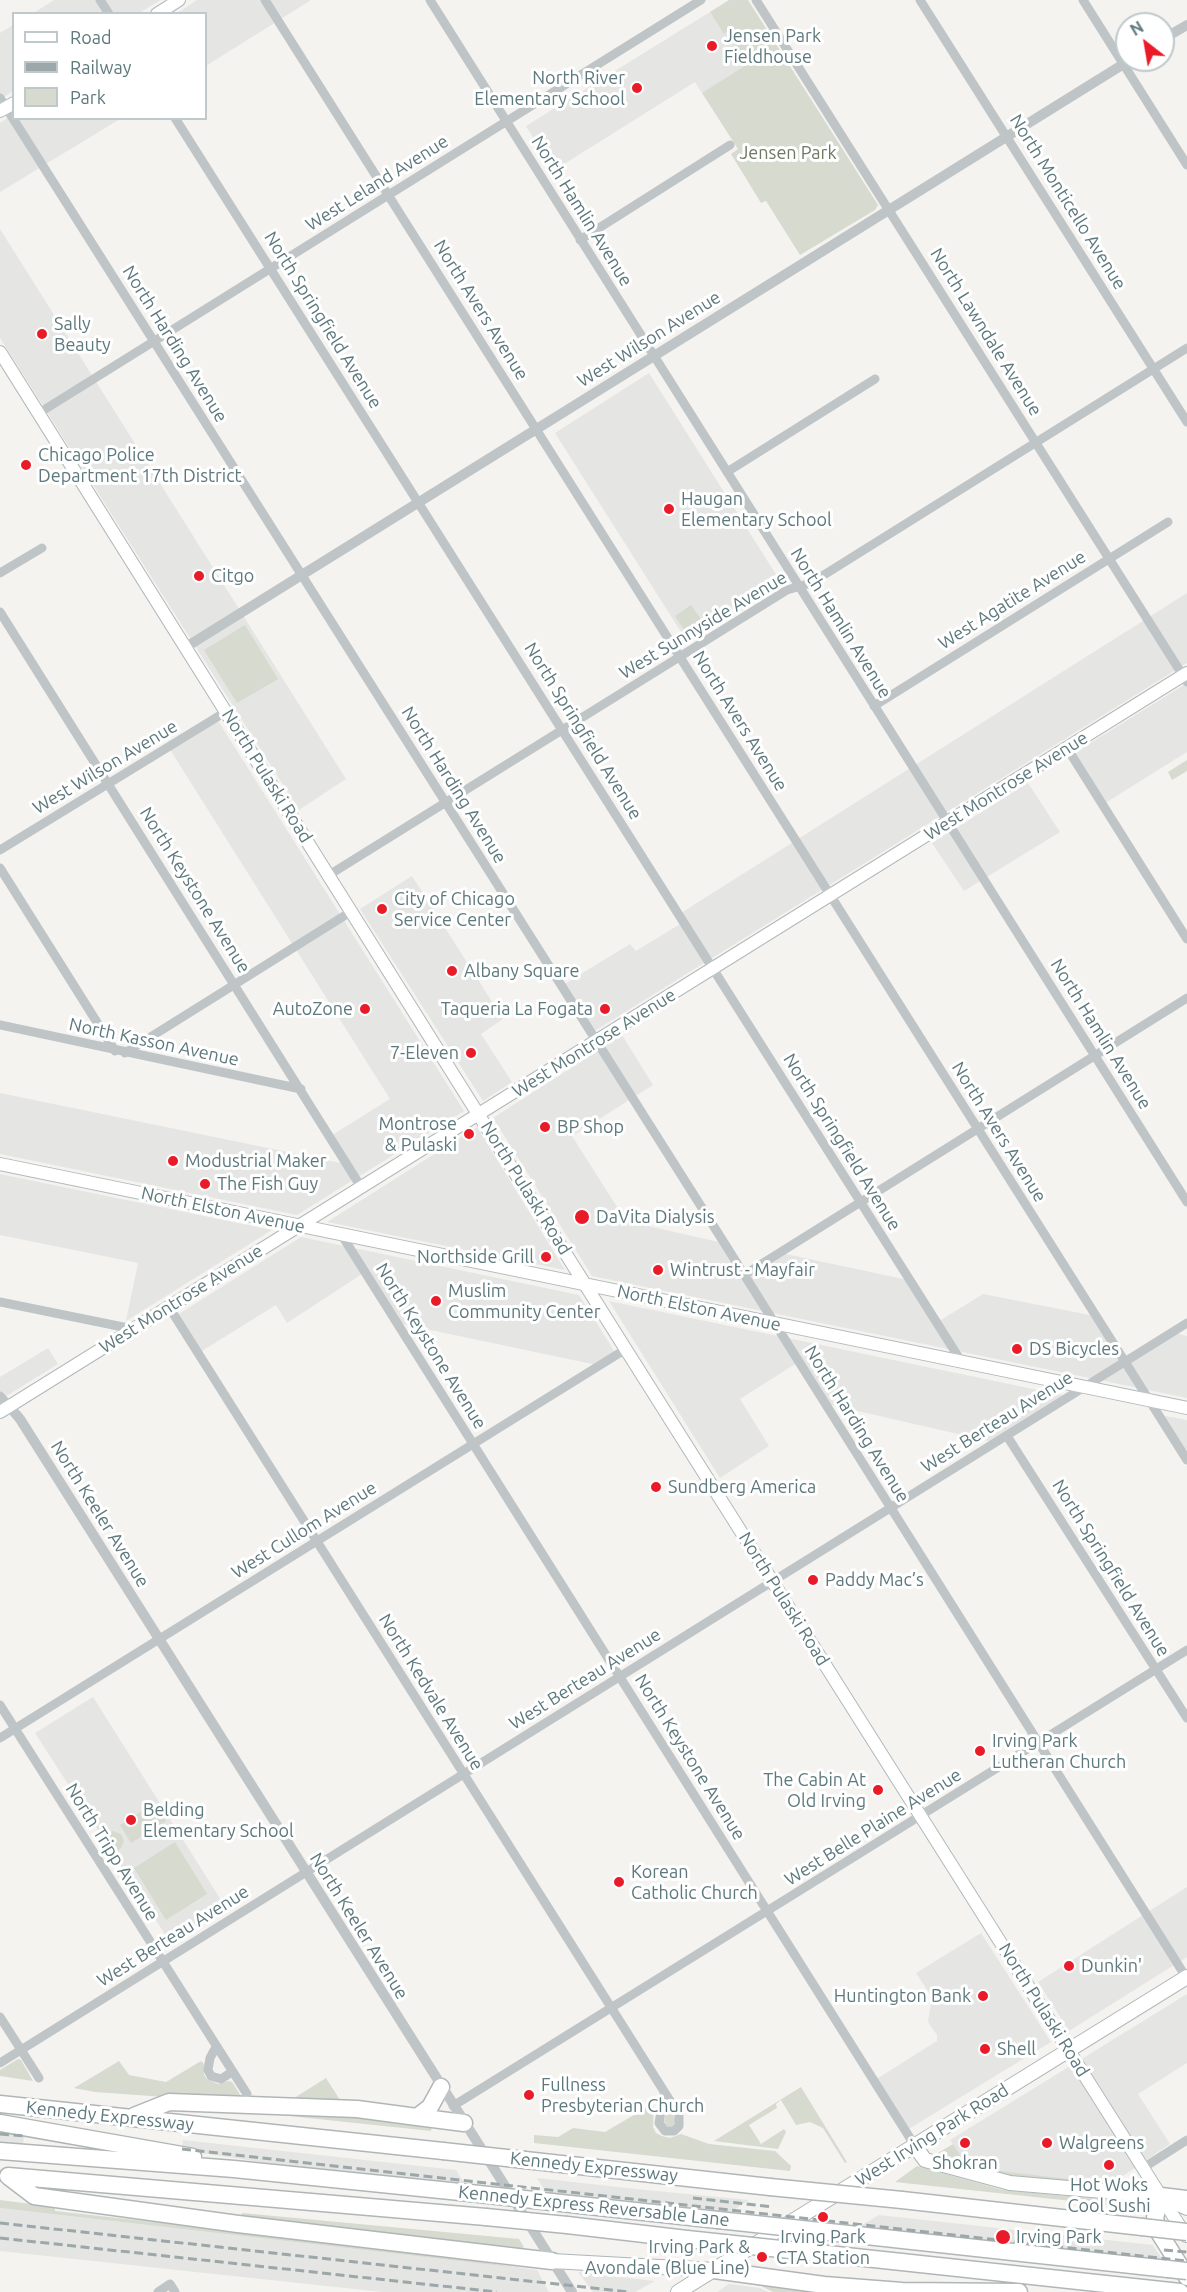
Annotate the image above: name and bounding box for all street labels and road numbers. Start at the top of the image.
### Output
street label: North Monticello Avenue [1005,110,1131,294]
street label: West Leland Avenue [302,130,452,236]
street label: North Hamlin Avenue [527,132,637,290]
street label: North Springfield Avenue [260,228,386,412]
street label: North Avers Avenue [429,236,533,384]
street label: North Lawndale Avenue [926,244,1046,420]
street label: North Harding Avenue [118,262,232,426]
street label: West Wilson Avenue [573,286,725,392]
street label: North Hamlin Avenue [786,544,896,702]
street label: West Agatite Avenue [934,546,1090,654]
street label: West Sunnyside Avenue [615,566,791,684]
street label: North Springfield Avenue [520,639,646,823]
street label: North Avers Avenue [688,647,792,795]
street label: North Harding Avenue [397,703,511,867]
street label: North Pulaski Road [217,705,317,847]
street label: West Wilson Avenue [29,715,181,819]
street label: West Montrose Avenue [920,727,1092,845]
street label: North Keystone Avenue [135,803,255,977]
street label: North Hamlin Avenue [1046,955,1156,1113]
street label: West Montrose Avenue [508,984,680,1102]
street label: North Kasson Avenue [67,1013,241,1071]
street label: North Springfield Avenue [779,1050,905,1234]
street label: North Avers Avenue [947,1058,1051,1206]
street label: North Pulaski Road [476,1117,576,1259]
street label: North Elston Avenue [139,1182,307,1238]
street label: West Montrose Avenue [95,1240,267,1358]
street label: North Keystone Avenue [371,1259,491,1433]
street label: North Elston Avenue [615,1280,783,1336]
street label: North Harding Avenue [800,1342,914,1506]
street label: West Berteau Avenue [917,1367,1077,1477]
street label: North Keeler Avenue [46,1437,154,1591]
street label: North Springfield Avenue [1048,1476,1174,1660]
street label: West Cullom Avenue [228,1477,380,1583]
street label: North Pulaski Road [734,1528,834,1670]
street label: North Kedvale Avenue [374,1610,488,1774]
street label: West Berteau Avenue [505,1624,665,1734]
street label: North Keystone Avenue [630,1670,750,1844]
street label: West Belle Plaine Avenue [781,1764,965,1890]
street label: North Tripp Avenue [61,1779,163,1925]
street label: North Keeler Avenue [305,1849,413,2003]
street label: West Berteau Avenue [93,1881,253,1991]
street label: North Pulaski Road [994,1939,1094,2081]
street label: West Irving Park Road [851,2079,1013,2191]
street label: Kennedy Expressway [25,2096,195,2136]
street label: Kennedy Expressway [509,2147,679,2187]
street label: Kennedy Express Reversable Lane [457,2181,731,2231]

